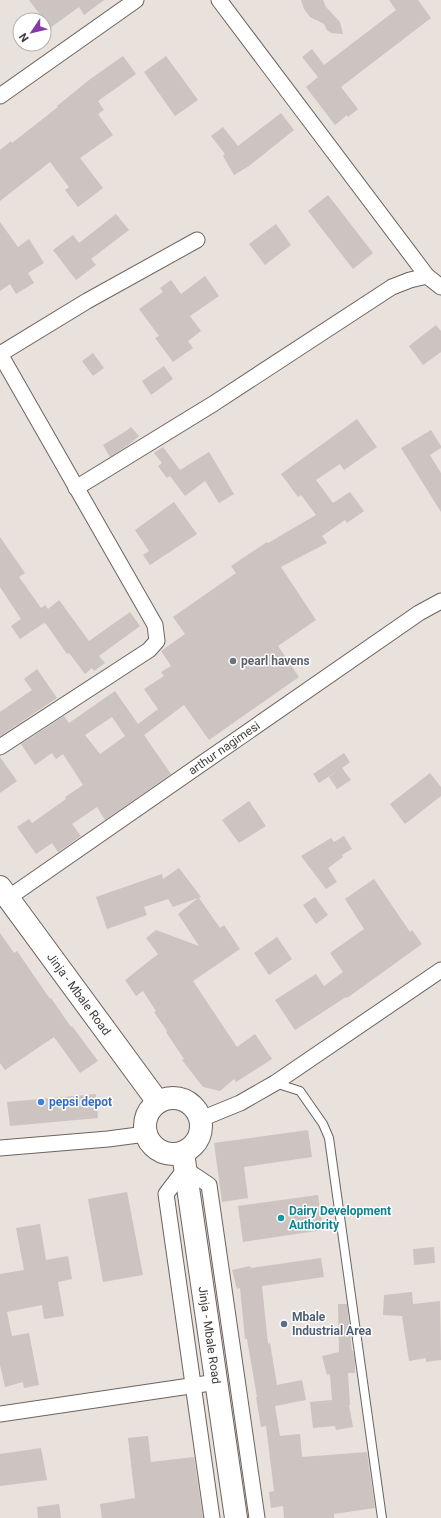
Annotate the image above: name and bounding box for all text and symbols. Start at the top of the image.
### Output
north arrow [12,12,52,52]
text: N [17,30,32,44]
place label: pearl havens [241,654,310,668]
marker: pearl havens [228,656,238,666]
street label: arthur nagimesi [186,718,263,778]
street label: Jinja - Mbale Road [44,950,114,1038]
place label: pepsi depot [49,1095,112,1109]
marker: pepsi depot [36,1097,46,1107]
place label: Dairy Development Authority [289,1204,391,1232]
marker: Dairy Development Authority [276,1213,286,1223]
street label: Jinja - Mbale Road [195,1285,223,1385]
place label: Mbale Industrial Area [292,1310,372,1338]
marker: Mbale Industrial Area [279,1319,289,1329]

